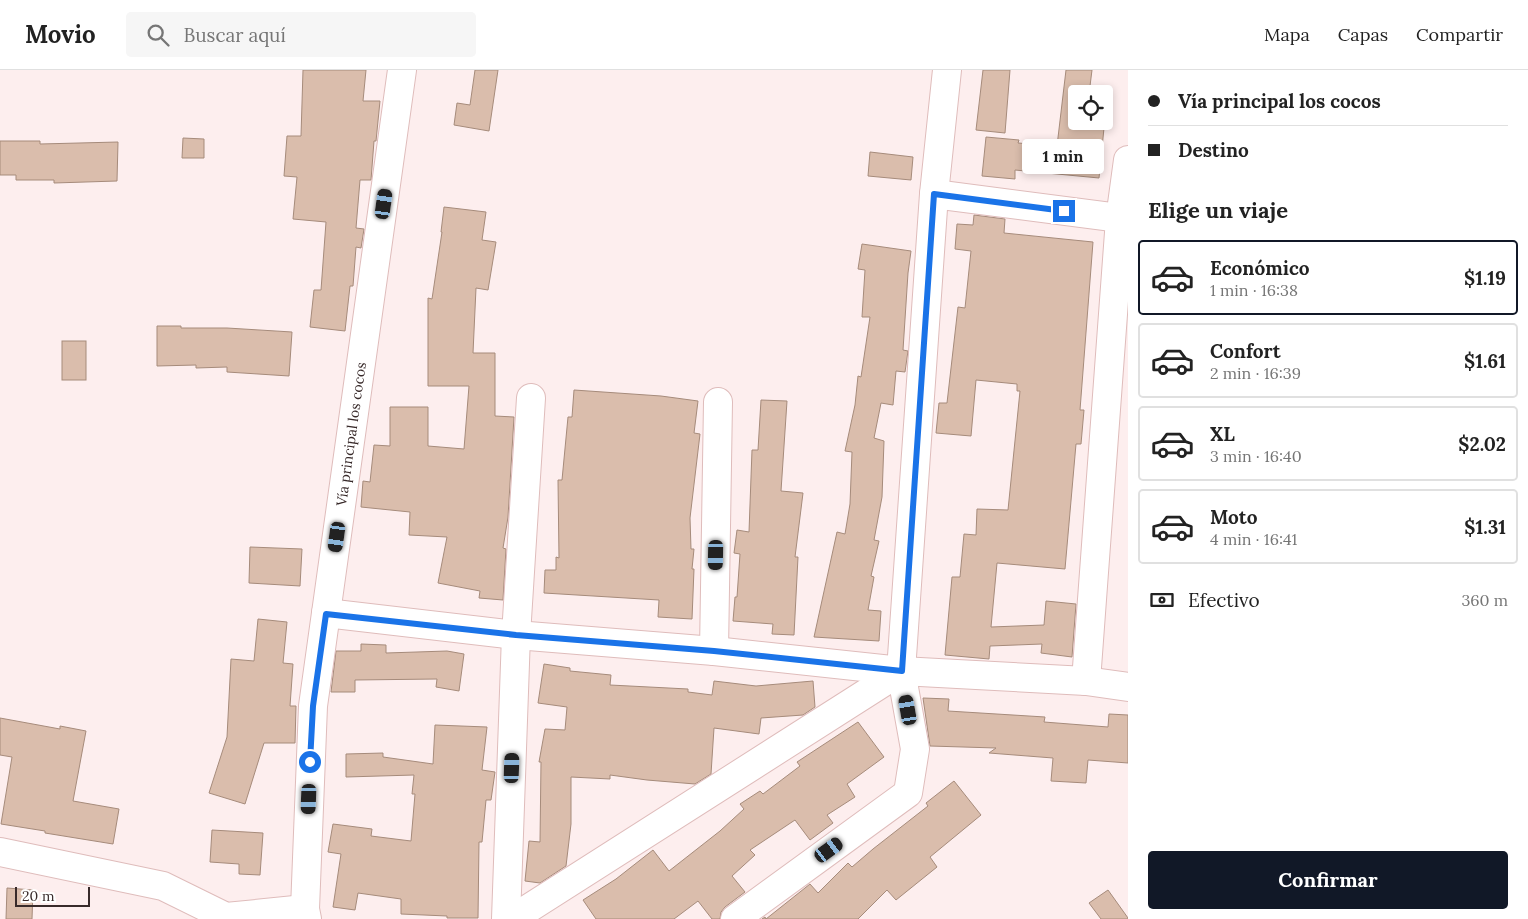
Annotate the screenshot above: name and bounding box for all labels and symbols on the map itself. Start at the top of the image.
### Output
callout: 1 min [1023,138,1105,174]
car [374,188,393,220]
route end [1053,200,1075,222]
street label: Vía principal los cocos [332,361,370,508]
car [327,521,346,553]
car [708,540,723,570]
car [898,694,917,726]
route start [299,751,321,773]
car [503,753,520,783]
car [300,784,317,814]
car [812,835,845,865]
scale bar [15,884,90,907]

